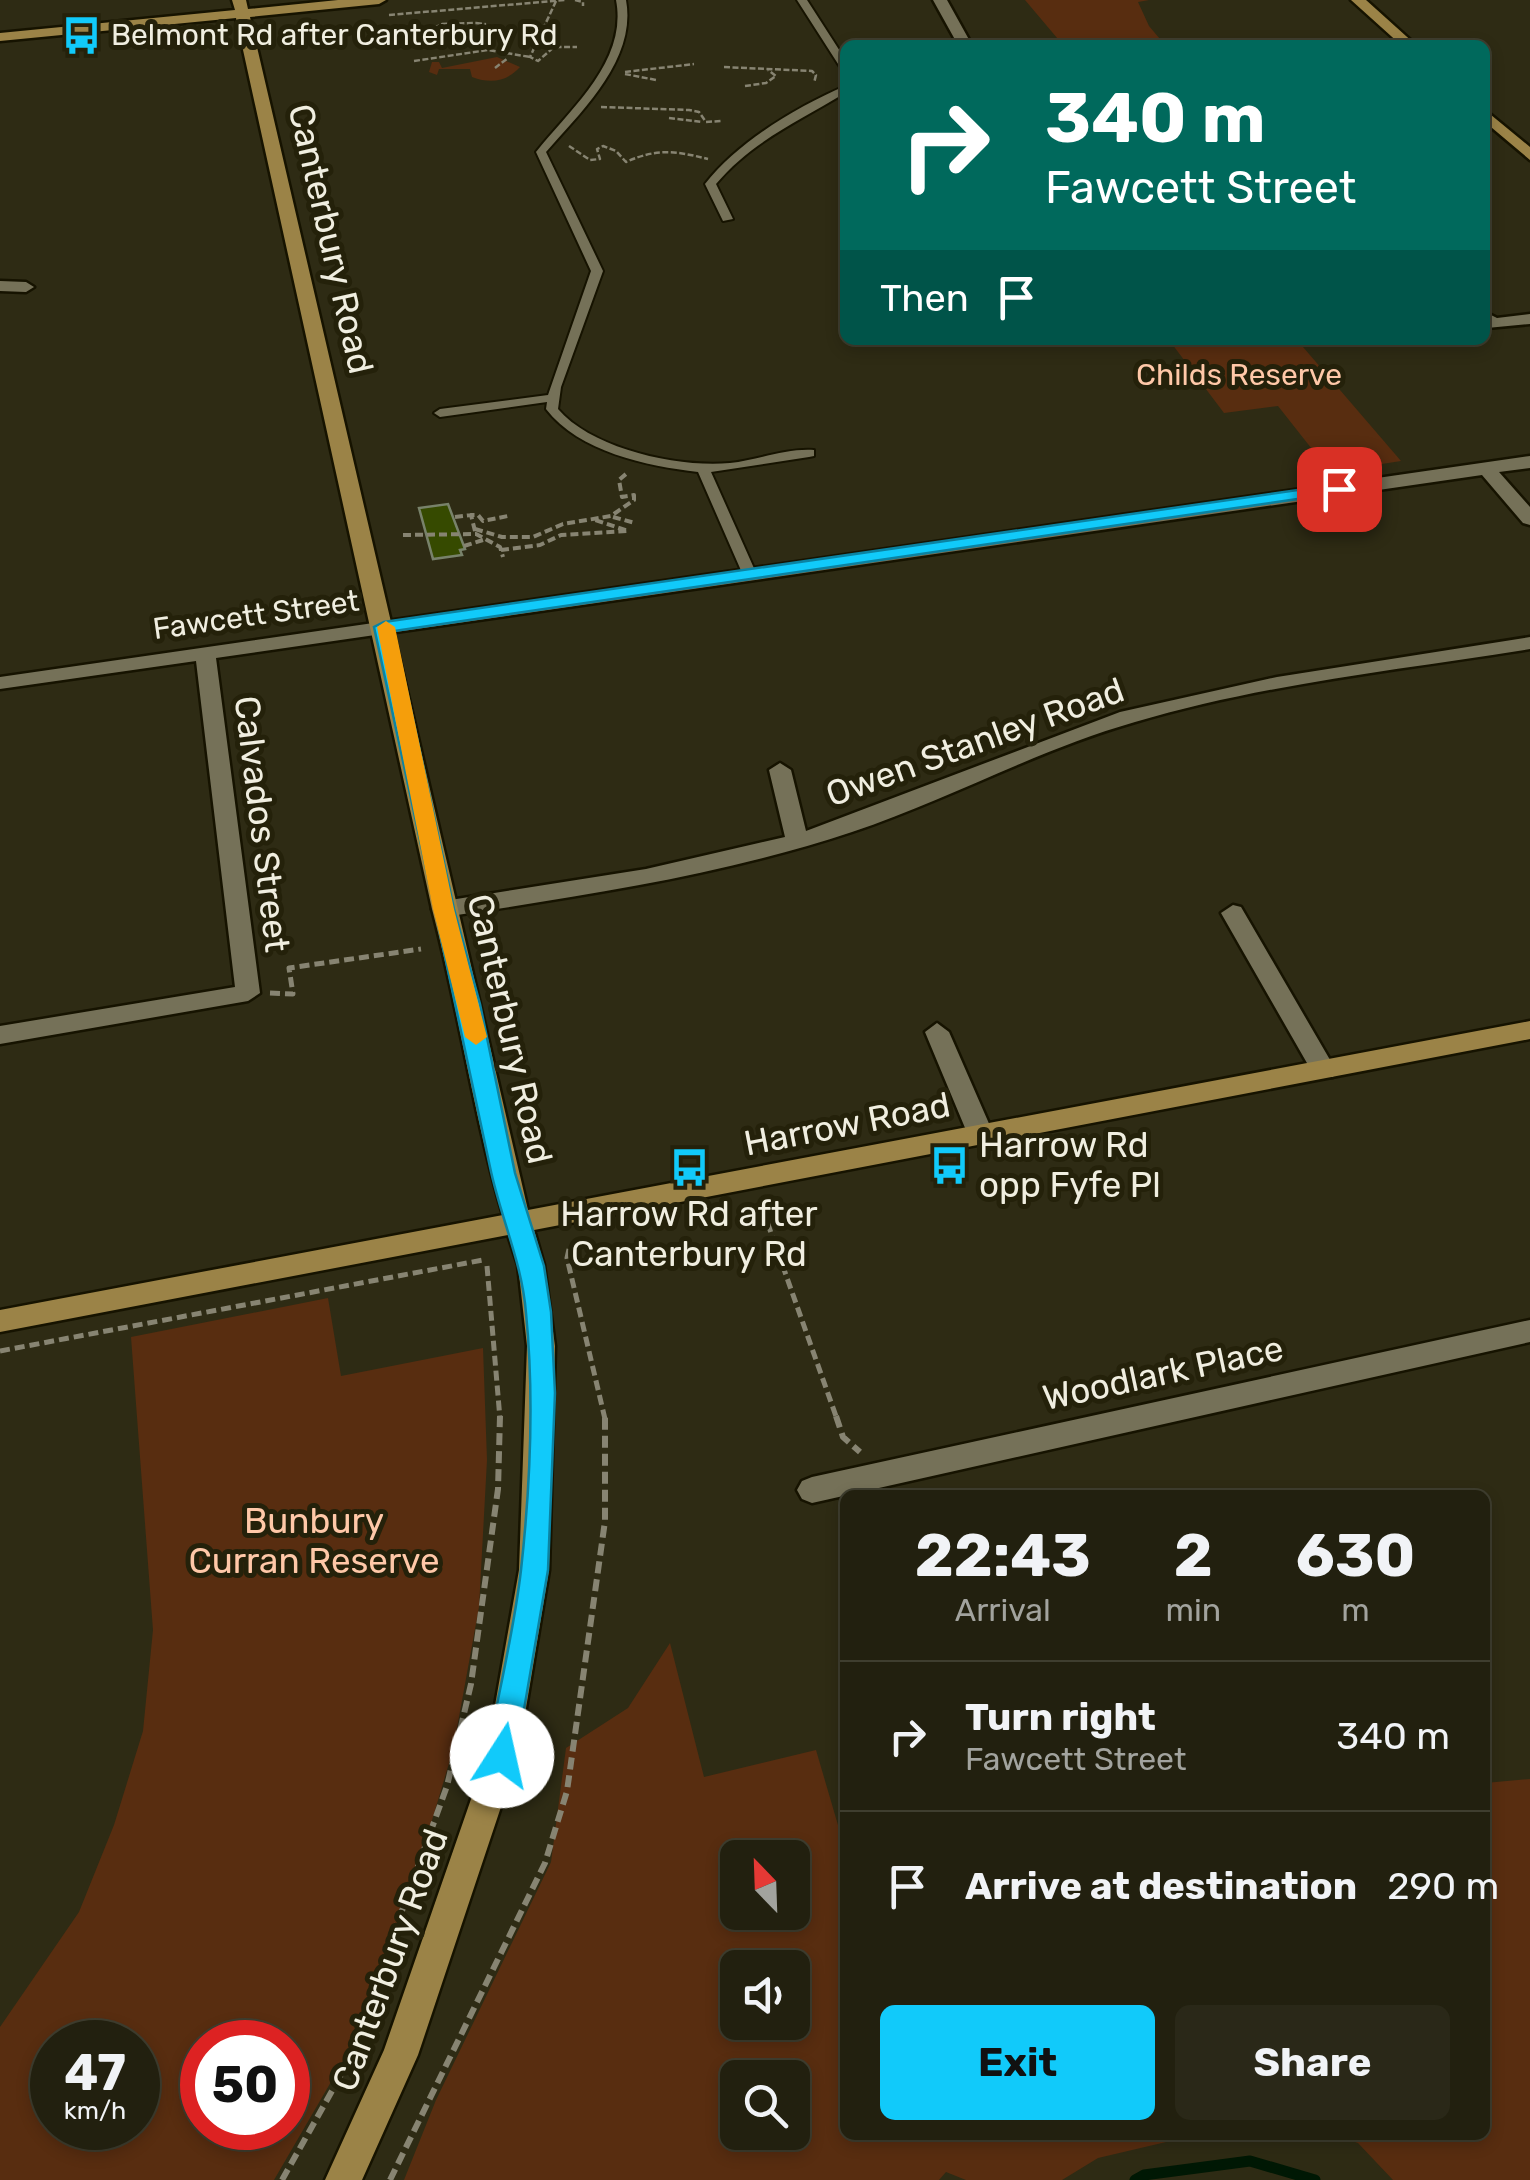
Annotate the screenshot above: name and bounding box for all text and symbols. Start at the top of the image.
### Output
bus stop icon: Belmont Rd after Canterbury Rd [60,14,102,56]
place label: Belmont Rd after Canterbury Rd [111,17,557,53]
text: 340 m [1045,77,1266,160]
icon: right [880,80,1010,210]
street label: Canterbury Road [280,100,382,378]
text: Fawcett Street [1045,161,1356,214]
icon: arrive [989,270,1044,325]
text: Then [880,275,969,321]
park label: Childs Reserve [1136,357,1342,393]
pin [1297,447,1382,532]
icon: arrive [1312,462,1367,517]
street label: Fawcett Street [151,583,362,647]
street label: Owen Stanley Road [820,669,1130,815]
street label: Calvados Street [225,694,299,954]
street label: Canterbury Road [459,890,561,1168]
street label: Harrow Road [740,1083,954,1165]
place label: Harrow Rd opp Fyfe Pl [979,1124,1161,1206]
bus stop icon: Harrow Rd opp Fyfe Pl [928,1144,970,1186]
bus stop icon: Harrow Rd after Canterbury Rd [668,1146,710,1188]
place label: Harrow Rd after Canterbury Rd [560,1193,818,1275]
street label: Woodlark Place [1039,1327,1287,1419]
park label: Bunbury Curran Reserve [188,1500,440,1582]
text: 22:43 [915,1520,1091,1591]
text: 2 [1174,1520,1213,1591]
text: 630 [1296,1520,1415,1591]
text: Arrival [955,1591,1051,1629]
text: min [1166,1591,1221,1629]
text: m [1341,1591,1370,1629]
text: Turn right [965,1694,1156,1740]
position arrow [450,1704,554,1808]
icon: right [880,1709,935,1764]
text: 340 m [1336,1713,1450,1759]
text: Fawcett Street [965,1740,1186,1778]
street label: Canterbury Road [323,1823,457,2097]
north arrow [720,1840,810,1930]
map controls [720,1840,810,2150]
icon: arrive [880,1859,935,1914]
text: Arrive at destination [965,1863,1357,1909]
text: 290 m [1387,1863,1499,1909]
button: sound [720,1950,810,2040]
button: Exit [880,2005,1155,2120]
button: Share [1175,2005,1450,2120]
speed limit sign: 50 [180,2020,310,2150]
text: 47 [64,2043,126,2103]
button: search [720,2060,810,2150]
text: km/h [64,2096,126,2125]

